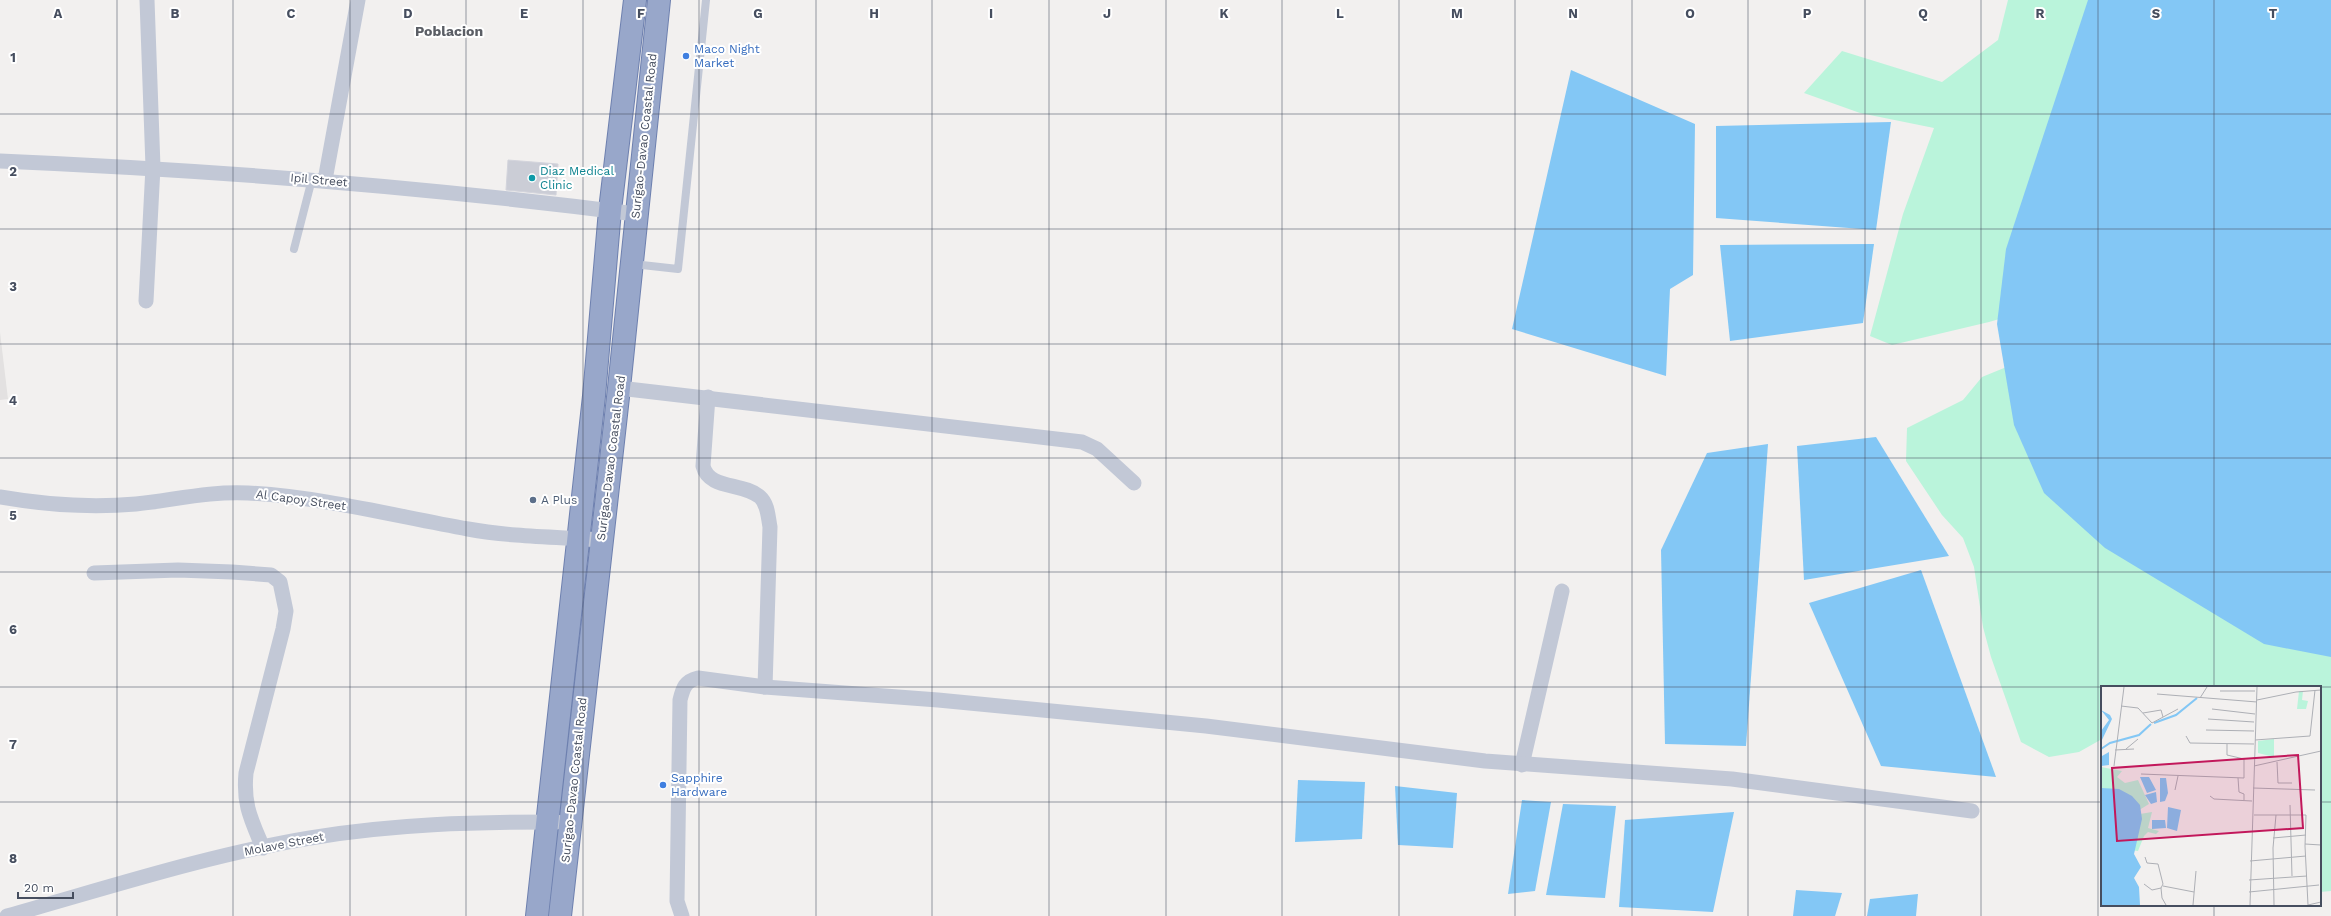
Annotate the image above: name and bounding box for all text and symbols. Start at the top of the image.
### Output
text: A [54,6,63,21]
text: B [171,6,180,21]
text: C [287,6,296,21]
text: D [403,6,413,21]
text: E [520,6,528,21]
text: F [637,6,645,21]
text: G [753,6,763,21]
text: H [869,6,879,21]
text: I [989,6,993,21]
text: J [1103,6,1111,21]
text: K [1219,6,1229,21]
text: L [1336,6,1344,21]
text: M [1451,6,1463,21]
text: N [1568,6,1578,21]
text: O [1685,6,1695,21]
text: P [1803,6,1812,21]
text: Q [1918,6,1928,21]
text: R [2036,6,2045,21]
text: S [2152,6,2161,21]
text: T [2269,6,2278,21]
district label: Poblacion [415,23,483,39]
place label: Maco Night Market [694,42,760,70]
text: 1 [10,50,16,65]
marker: Maco Night Market [681,51,691,61]
street label: Surigao-Davao Coastal Road [628,53,660,219]
text: 2 [9,164,17,179]
place label: Diaz Medical Clinic [540,164,614,192]
street label: Ipil Street [290,171,348,189]
marker: Diaz Medical Clinic [527,173,537,183]
text: 3 [9,279,17,294]
street label: Surigao-Davao Coastal Road [594,375,628,541]
text: 4 [9,393,18,408]
street label: Al Capoy Street [255,487,347,513]
place label: A Plus [541,493,577,507]
marker: A Plus [528,495,538,505]
text: 5 [9,508,17,523]
text: 6 [9,622,17,637]
inset map [2101,686,2321,906]
street label: Surigao-Davao Coastal Road [558,697,590,863]
text: 7 [9,737,17,752]
place label: Sapphire Hardware [671,771,727,799]
marker: Sapphire Hardware [658,780,668,790]
street label: Molave Street [243,829,325,859]
text: 8 [9,851,17,866]
scale bar [18,874,73,900]
text: 20 m [24,881,54,895]

